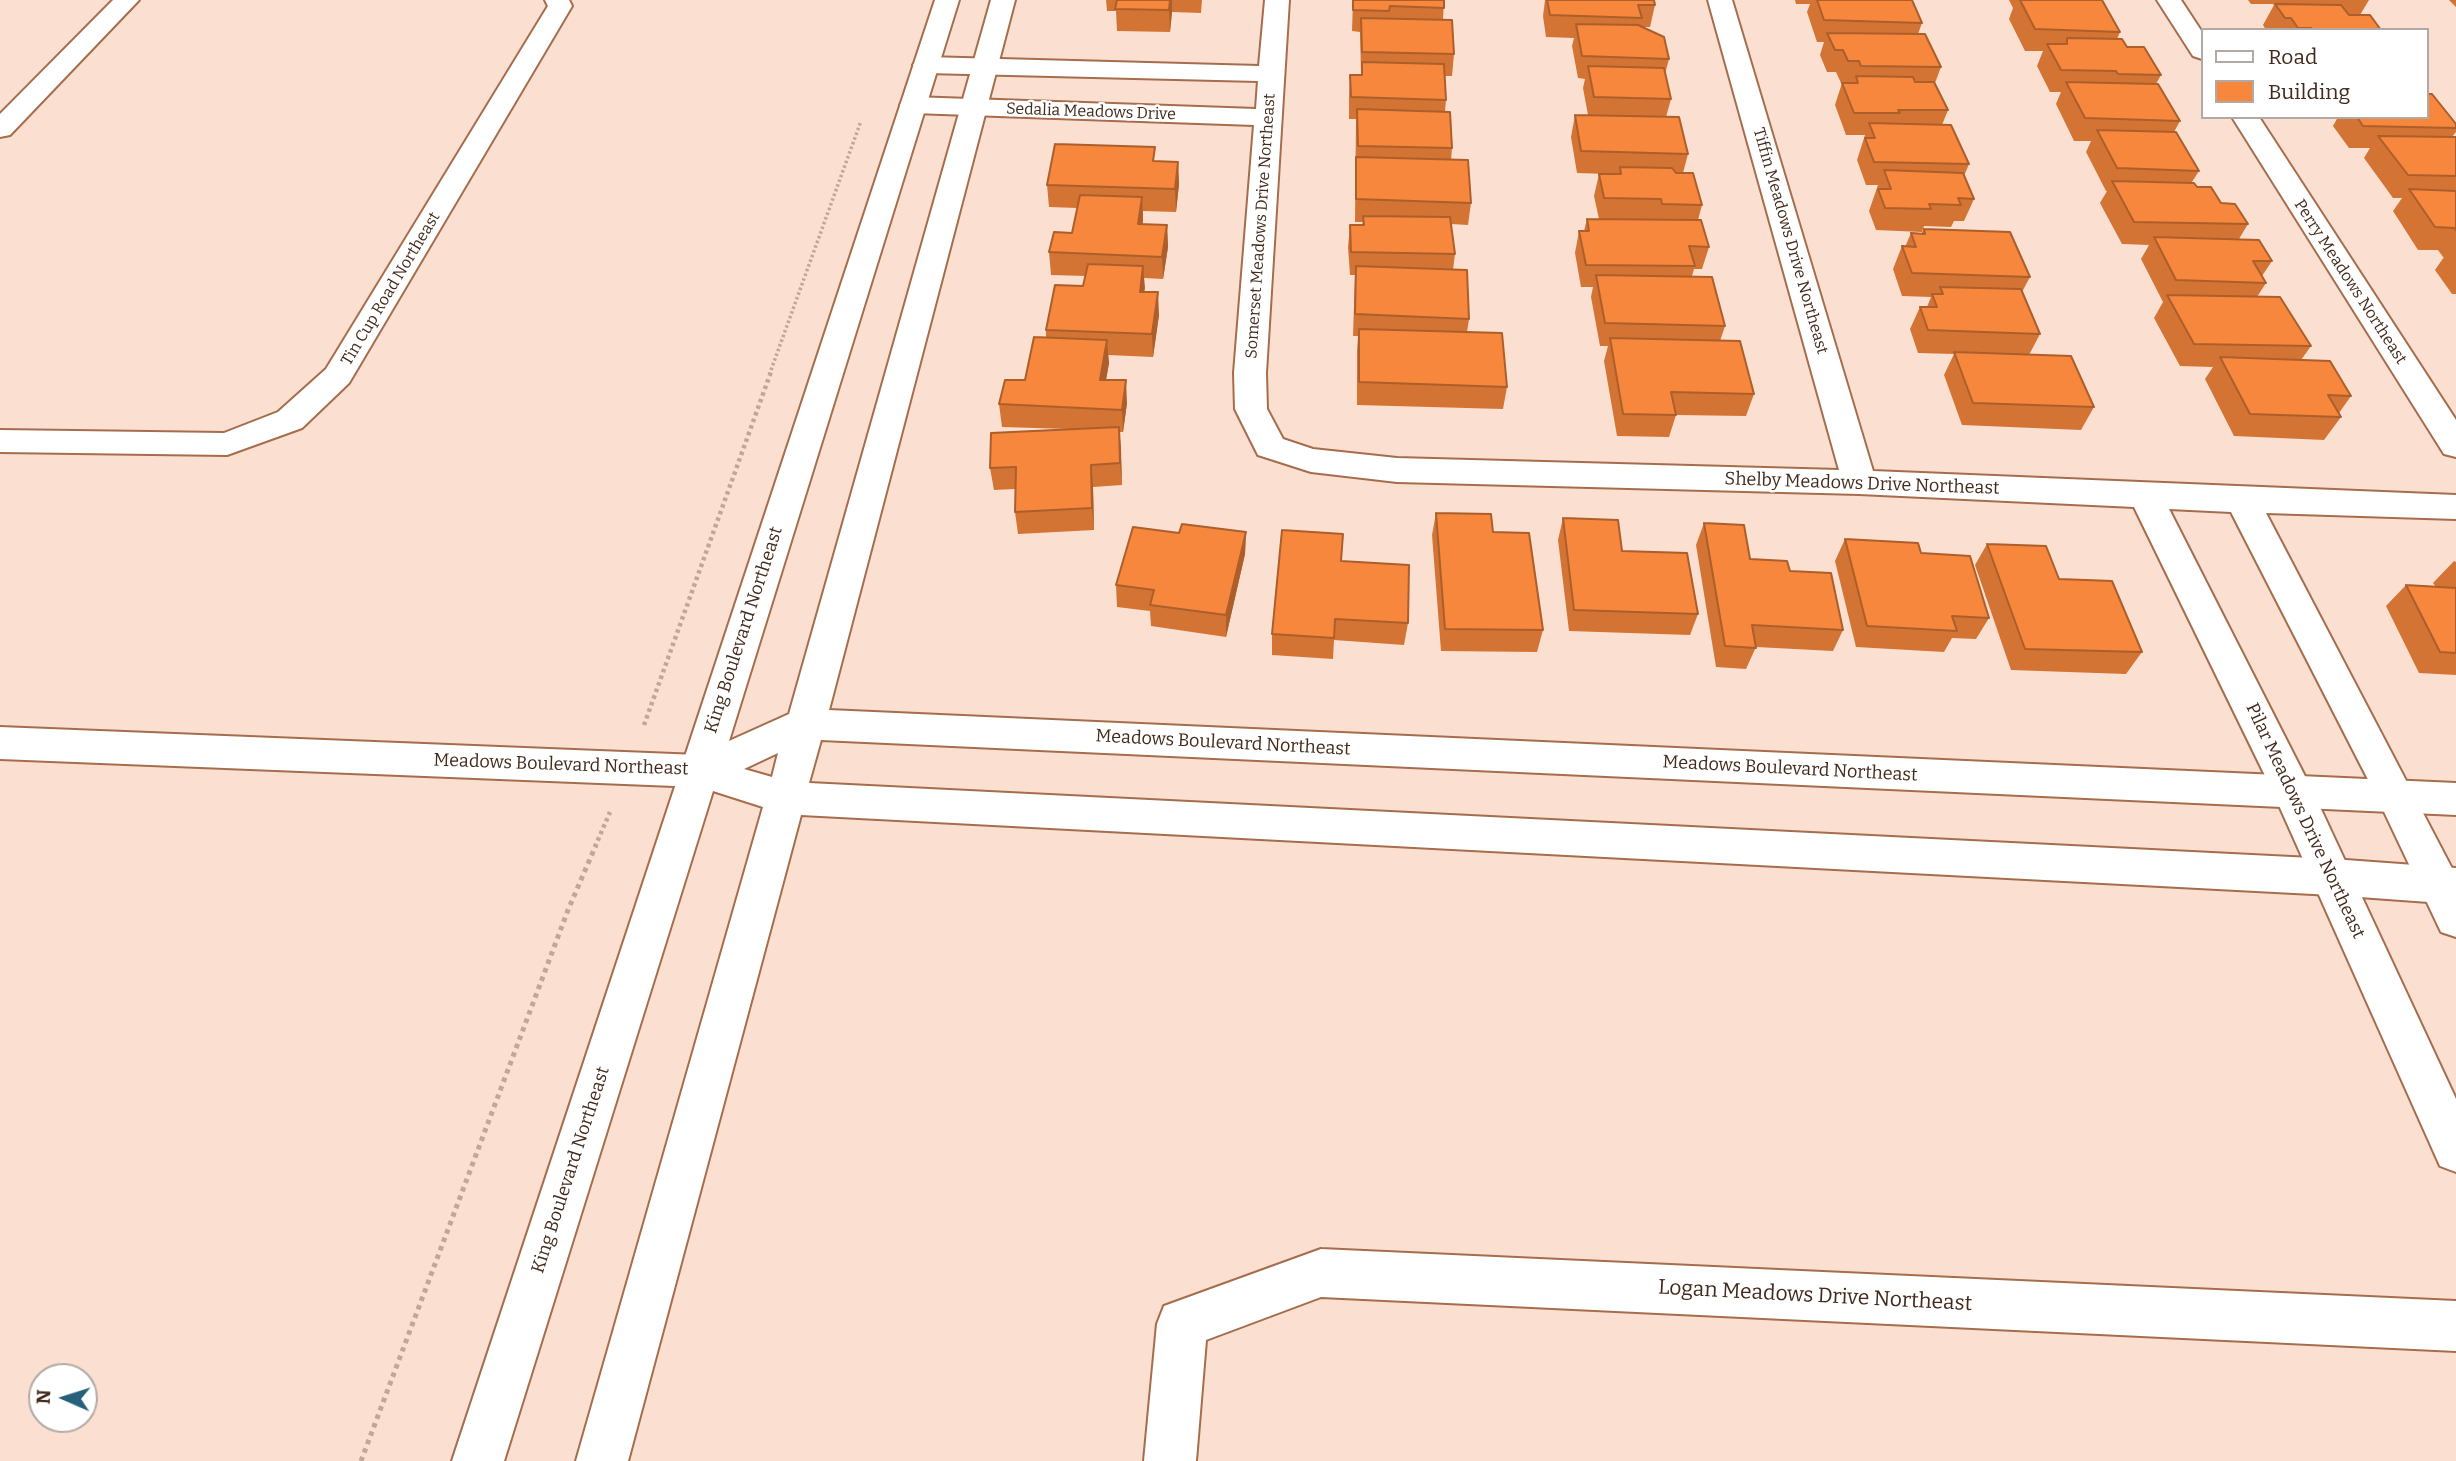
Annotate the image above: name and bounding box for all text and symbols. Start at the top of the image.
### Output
legend [2200,28,2428,119]
text: Road [2268,44,2317,70]
text: Building [2268,79,2350,105]
street label: Somerset Meadows Drive Northeast [1242,93,1280,359]
street label: Sedalia Meadows Drive [1006,99,1176,125]
street label: Tiffin Meadows Drive Northeast [1748,126,1832,356]
street label: Perry Meadows Northeast [2290,196,2410,368]
street label: Tin Cup Road Northeast [338,209,444,369]
street label: Shelby Meadows Drive Northeast [1724,468,2000,500]
street label: King Boulevard Northeast [700,524,788,736]
street label: Pilar Meadows Drive Northeast [2241,700,2369,942]
street label: Meadows Boulevard Northeast [1095,726,1351,760]
street label: Meadows Boulevard Northeast [433,750,689,780]
street label: Meadows Boulevard Northeast [1662,752,1918,786]
street label: King Boulevard Northeast [527,1064,615,1276]
street label: Logan Meadows Drive Northeast [1657,1275,1973,1317]
north arrow [28,1363,98,1433]
text: N [32,1389,55,1405]

